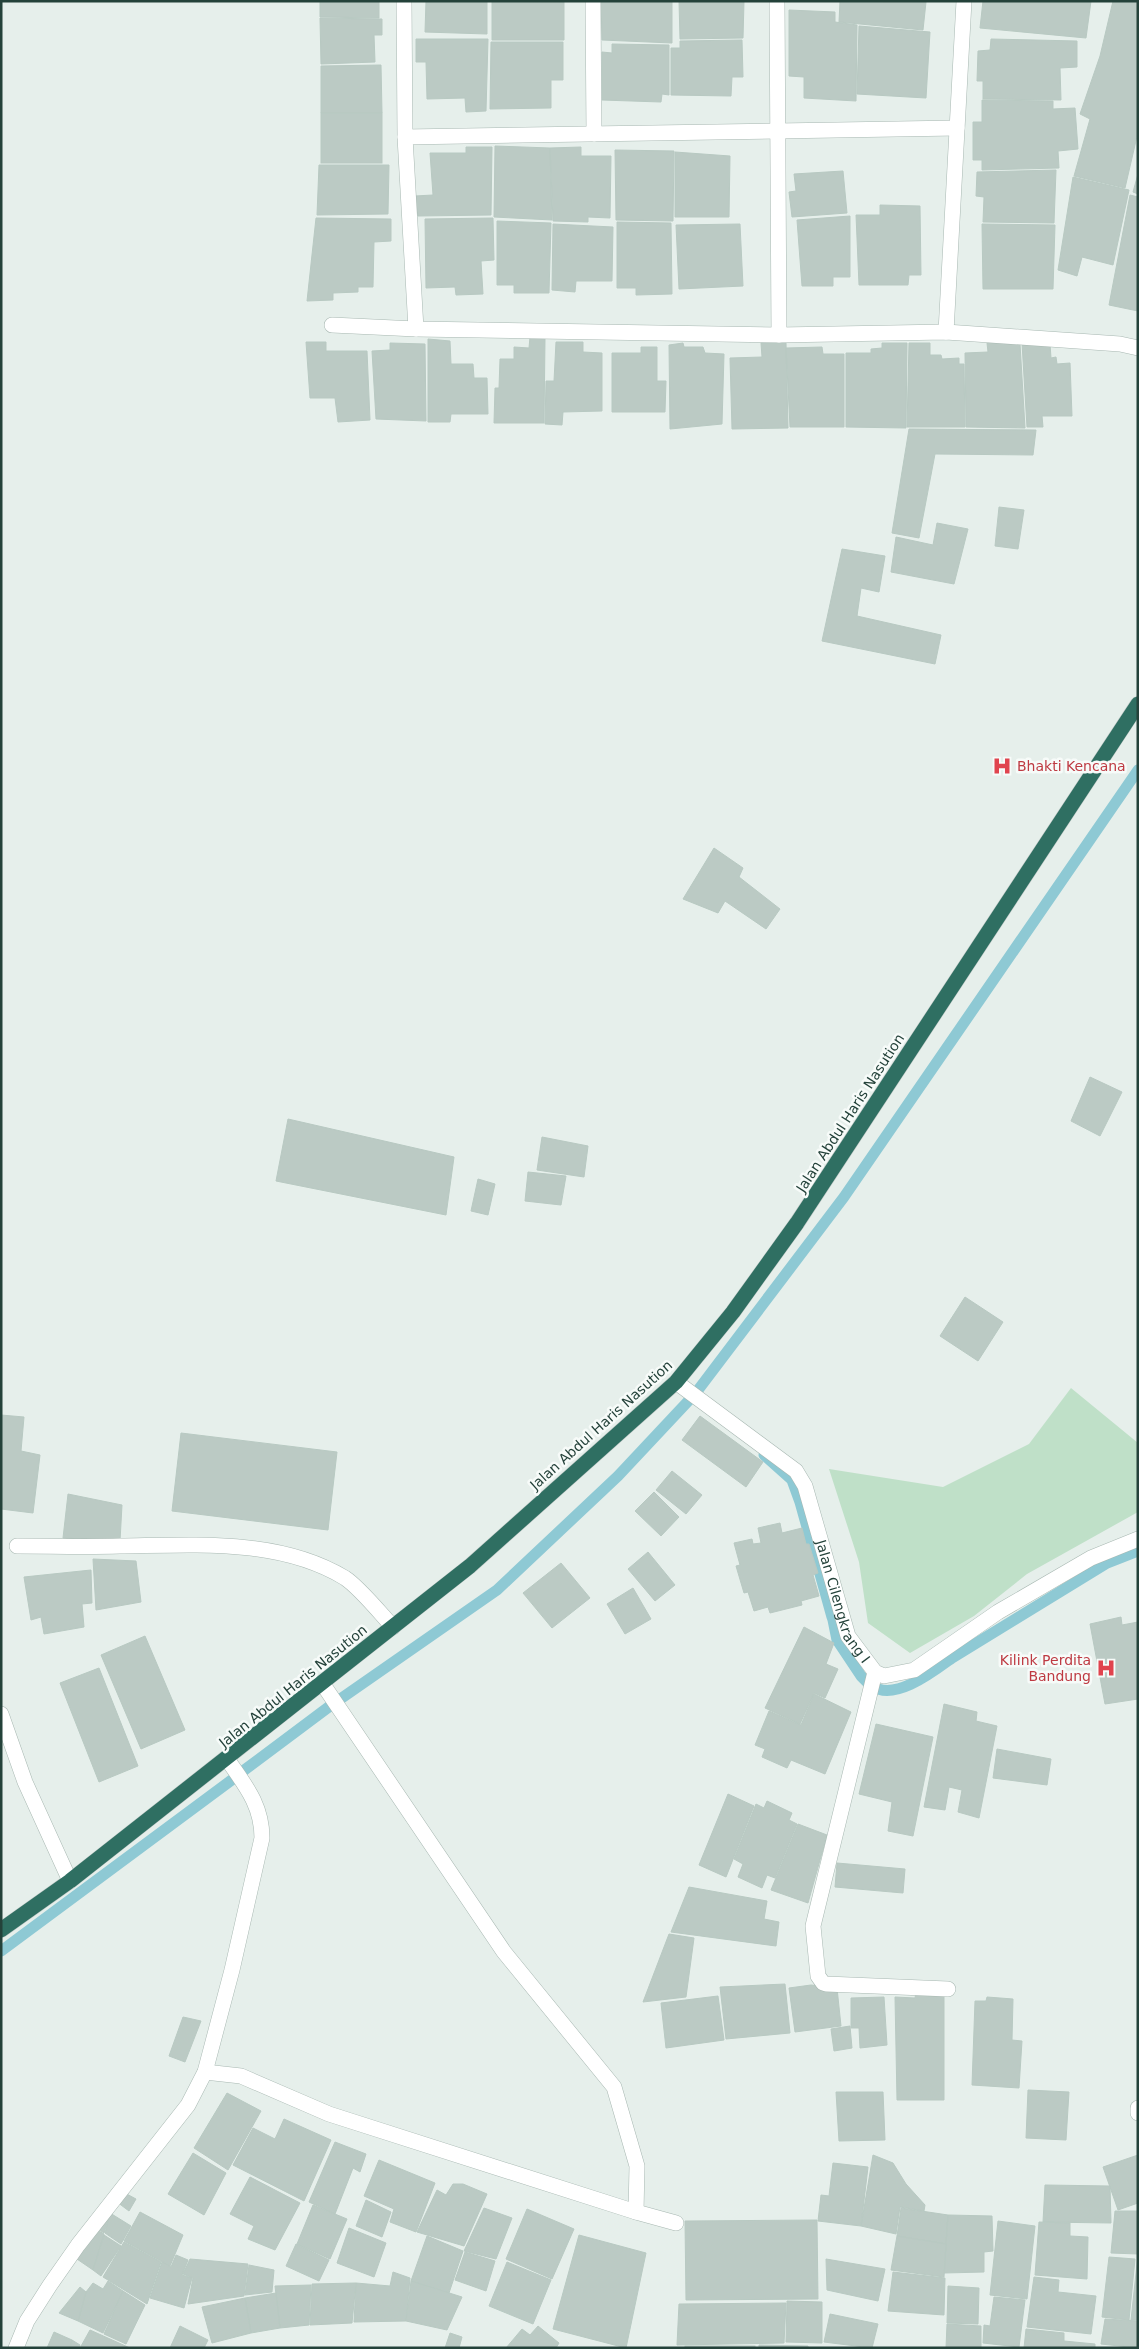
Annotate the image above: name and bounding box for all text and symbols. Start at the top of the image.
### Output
hospital icon: Bhakti Kencana [991,755,1013,777]
place label: Bhakti Kencana [1017,758,1126,774]
street label: Jalan Abdul Haris Nasution [792,1031,907,1196]
street label: Jalan Abdul Haris Nasution [526,1357,675,1494]
street label: Jalan Cilengkrang I [813,1537,873,1666]
street label: Jalan Abdul Haris Nasution [215,1621,370,1751]
place label: Kilink Perdita Bandung [1000,1652,1091,1684]
hospital icon: Kilink Perdita Bandung [1095,1657,1117,1679]

